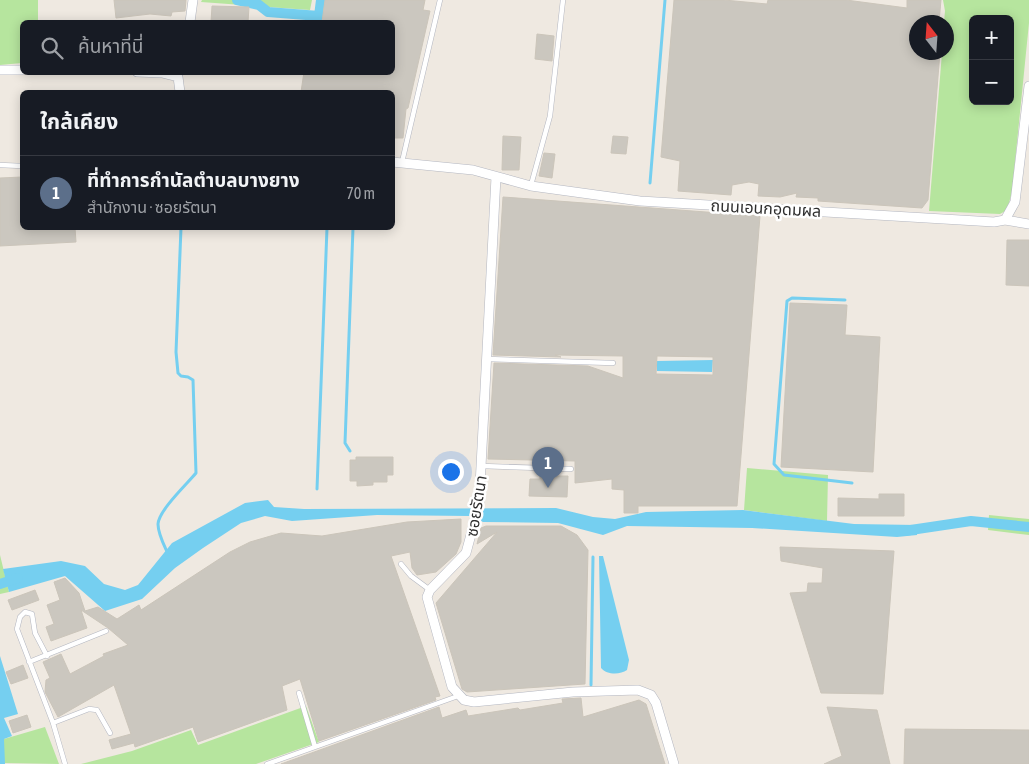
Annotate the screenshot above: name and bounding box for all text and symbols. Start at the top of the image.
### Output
north arrow [909,15,954,60]
map controls [969,15,1014,105]
button: + [969,15,1014,60]
search box [20,20,395,75]
icon: search [38,34,66,62]
text: ค้นหาที่นี่ [78,35,143,57]
button: − [969,60,1014,105]
text: ใกล้เคียง [40,109,118,133]
text: ที่ทำการกำนัลตำบลบางยาง [87,169,300,191]
text: 1 [52,184,60,202]
text: 70 m [346,184,375,202]
street label: ถนนเอนกอุดมผล [710,196,822,221]
text: สำนักงาน · ซอยรัตนา [87,198,217,216]
pin: 1 [532,447,564,488]
your location [438,459,464,485]
street label: ซอยรัตนา [462,474,490,538]

